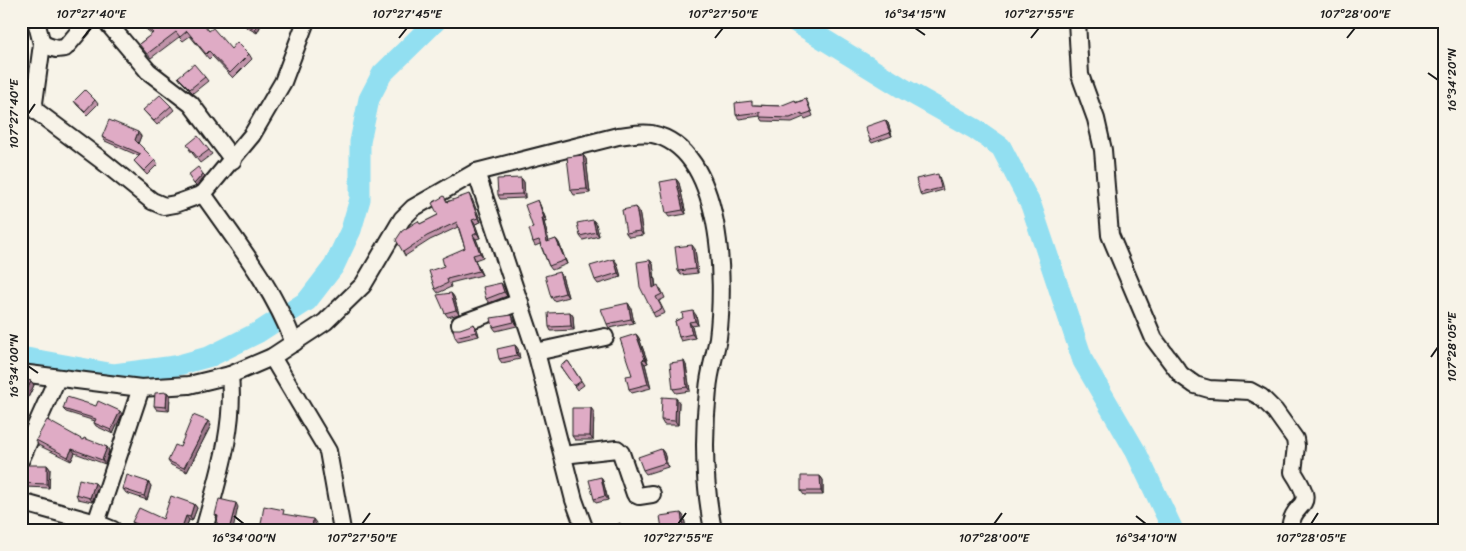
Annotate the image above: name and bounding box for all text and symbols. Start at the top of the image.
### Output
text: 107°27'40"E [56,3,127,25]
text: 107°27'45"E [372,3,443,25]
text: 107°27'50"E [688,3,759,25]
text: 16°34'15"N [884,3,946,25]
text: 107°27'55"E [1004,3,1075,25]
text: 107°28'00"E [1320,3,1391,25]
text: 16°34'20"N [1441,48,1463,112]
text: 107°27'40"E [3,78,25,149]
text: 107°28'05"E [1441,311,1463,382]
text: 16°34'00"N [3,333,25,398]
text: 16°34'00"N [212,527,277,549]
text: 107°27'50"E [327,527,398,549]
text: 107°27'55"E [643,527,714,549]
text: 107°28'00"E [959,527,1030,549]
text: 16°34'10"N [1115,527,1178,549]
text: 107°28'05"E [1276,527,1347,549]

